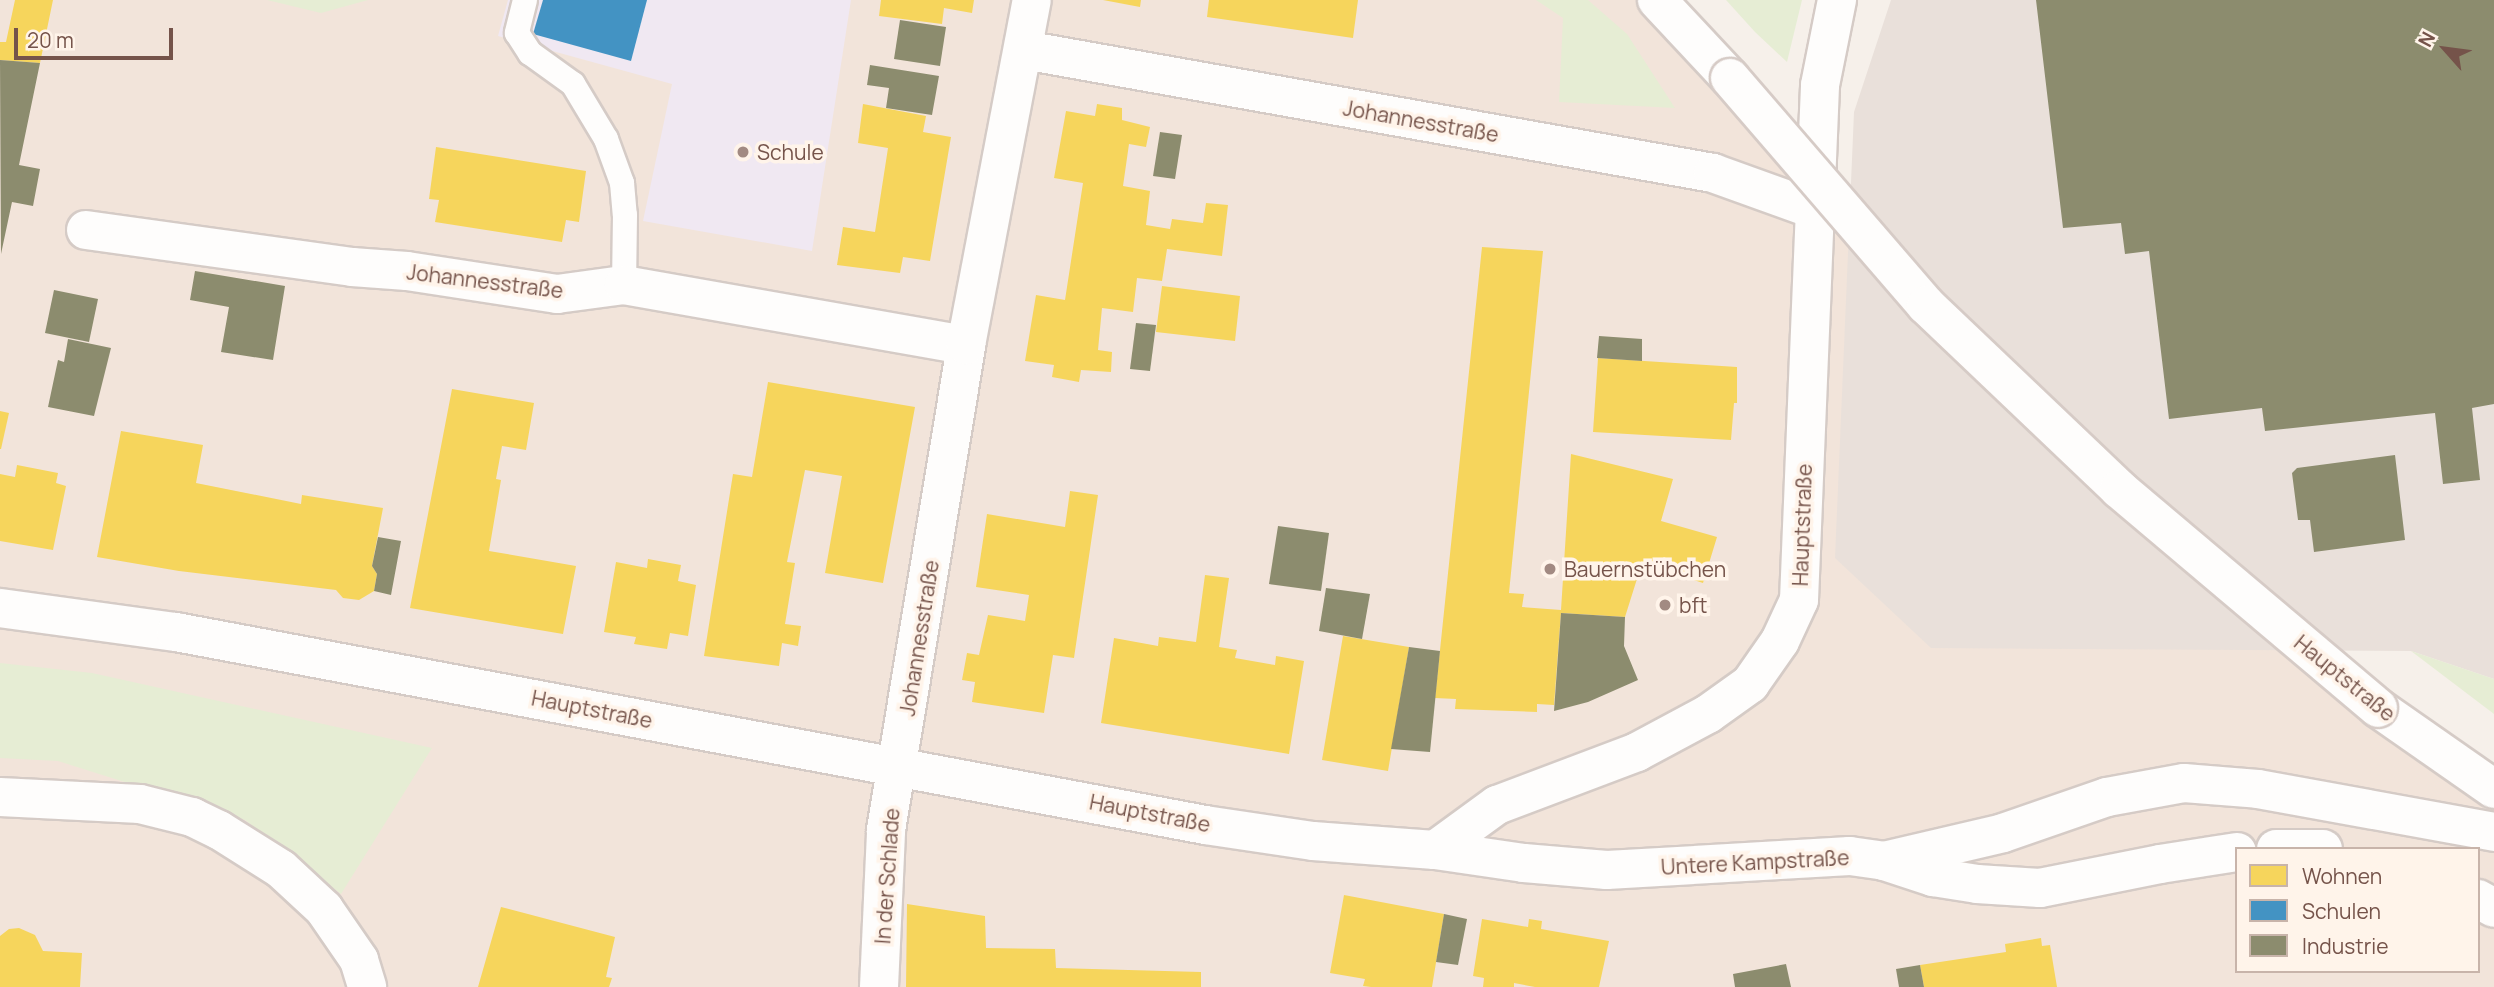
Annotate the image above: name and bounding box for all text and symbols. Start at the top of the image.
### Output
scale bar [18,14,177,58]
north arrow [2410,14,2480,84]
text: 20 m [27,26,74,54]
text: N [2412,27,2441,51]
street label: Johannesstraße [1341,95,1501,147]
place label: Schule [757,139,824,165]
marker: Schule [735,144,751,160]
street label: Johannesstraße [405,259,565,303]
street label: Hauptstraße [1787,463,1817,587]
place label: Bauernstübchen [1564,556,1726,582]
street label: Johannesstraße [894,558,944,718]
marker: Bauernstübchen [1542,561,1558,577]
place label: bft [1679,592,1707,618]
marker: bft [1657,597,1673,613]
street label: Hauptstraße [2289,630,2401,726]
street label: Hauptstraße [529,685,655,733]
street label: Hauptstraße [1087,789,1213,837]
street label: In der Schlade [870,807,904,945]
street label: Untere Kampstraße [1660,844,1850,880]
legend [2235,847,2480,973]
text: Wohnen [2302,862,2382,890]
text: Schulen [2302,897,2381,925]
text: Industrie [2302,932,2388,960]

